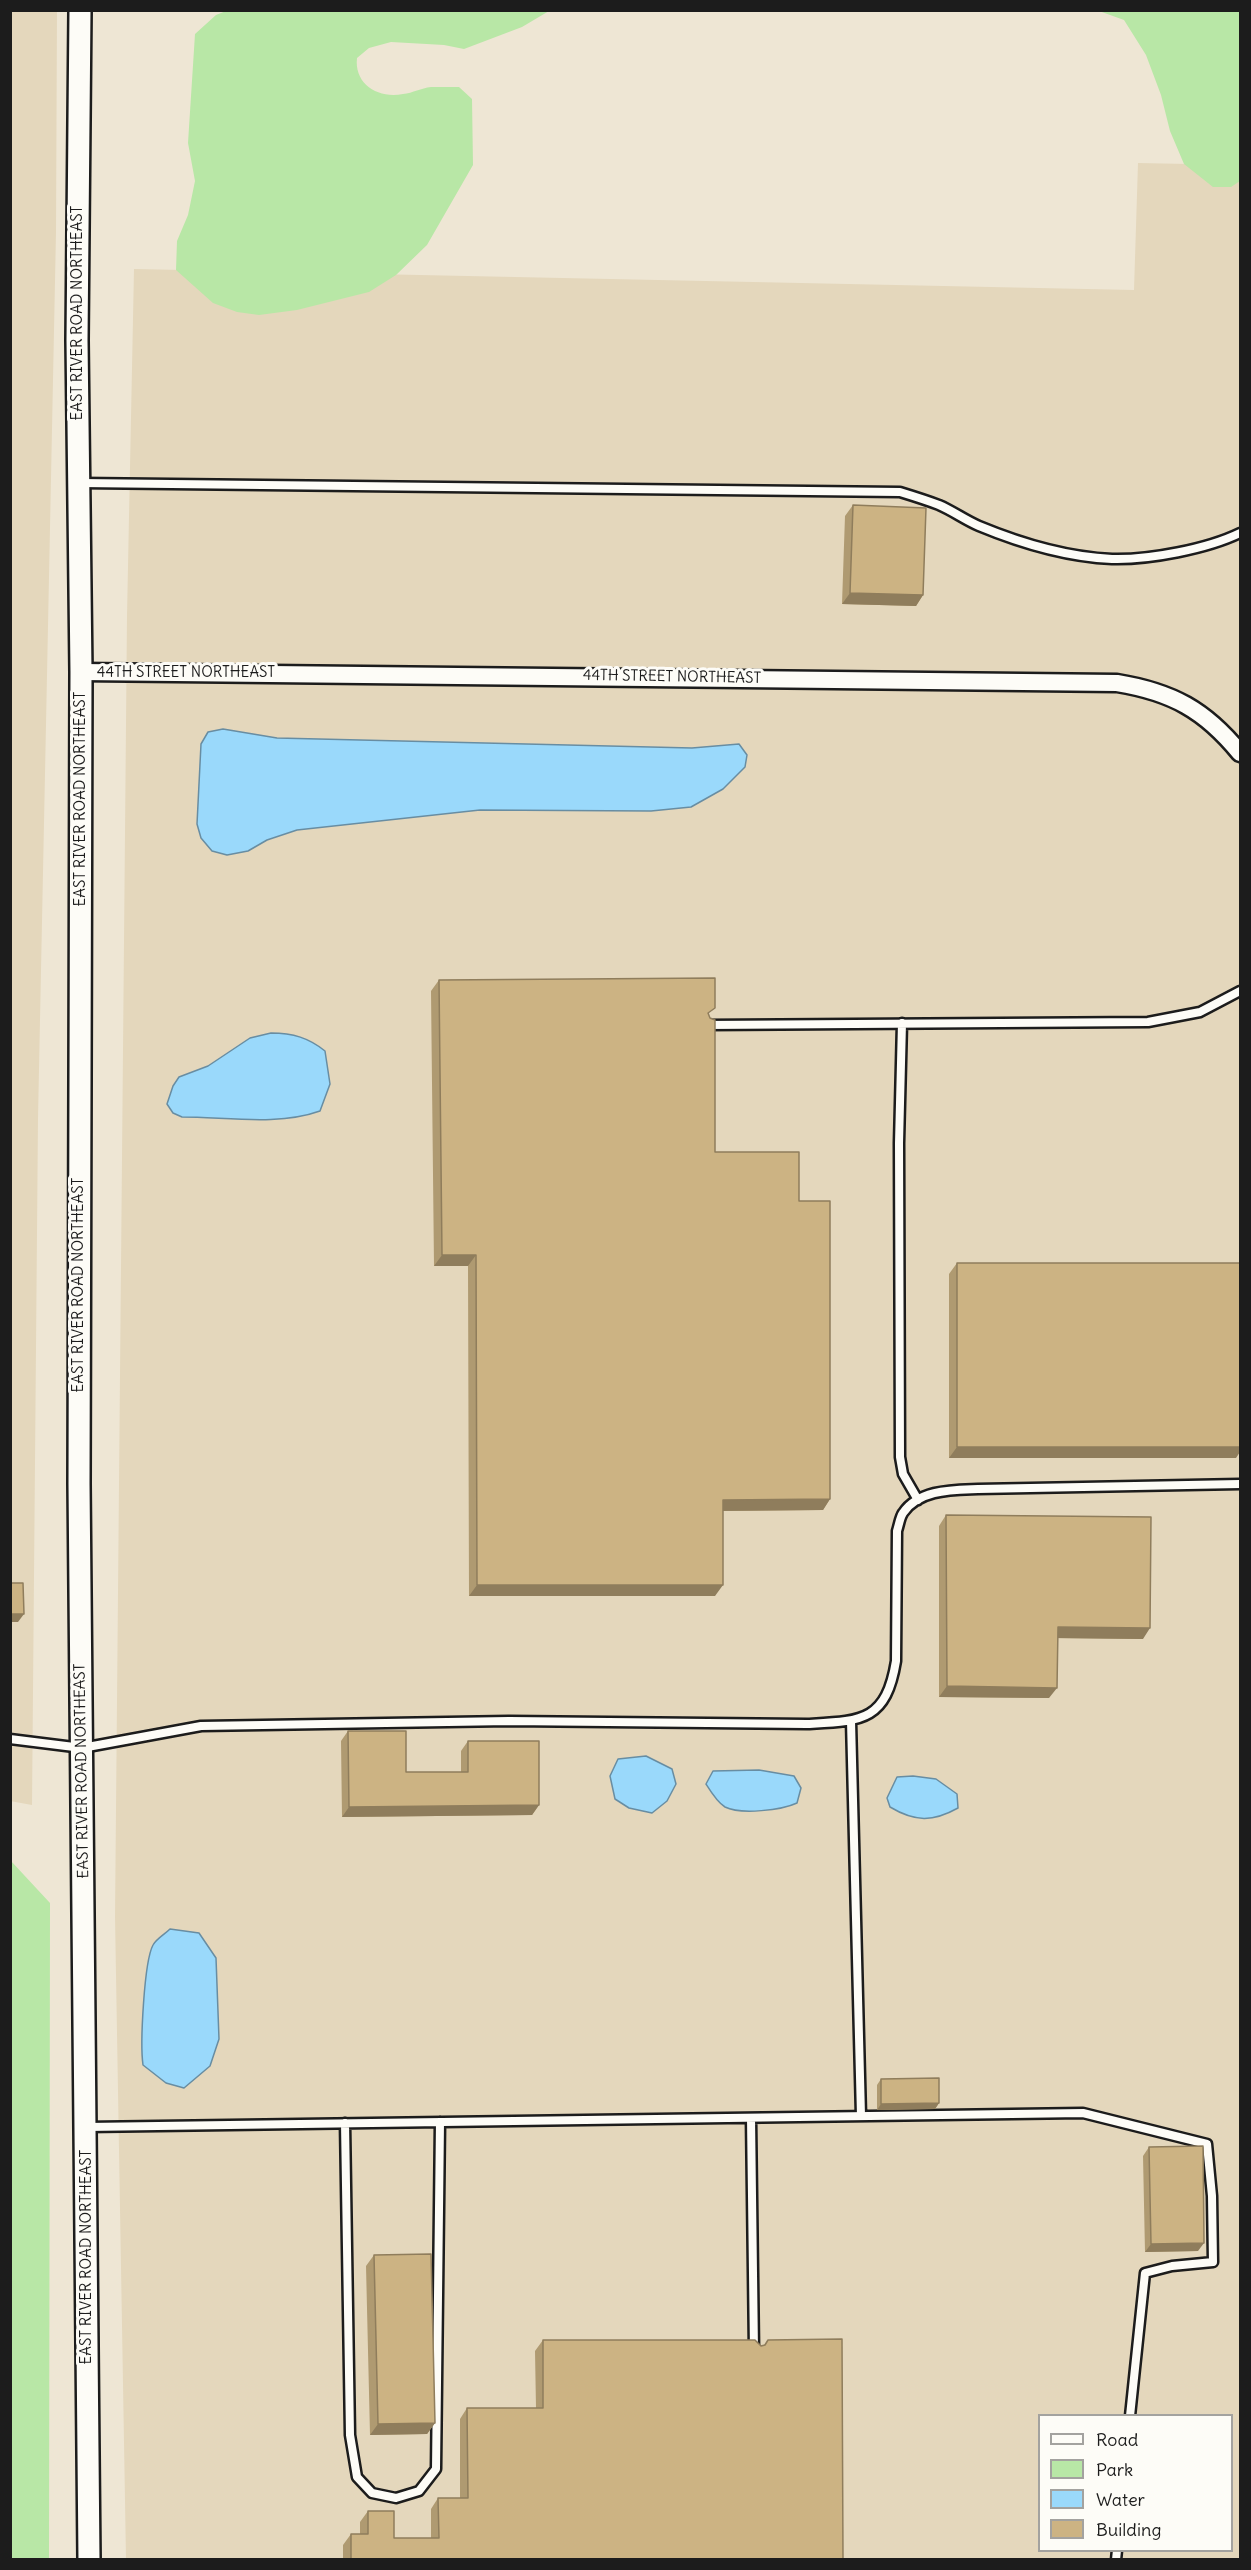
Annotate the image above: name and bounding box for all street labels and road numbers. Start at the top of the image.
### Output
street label: EAST RIVER ROAD NORTHEAST [69,206,87,420]
street label: 44TH STREET NORTHEAST [97,664,275,682]
street label: 44TH STREET NORTHEAST [583,666,761,688]
street label: EAST RIVER ROAD NORTHEAST [72,692,90,906]
street label: EAST RIVER ROAD NORTHEAST [70,1178,88,1392]
street label: EAST RIVER ROAD NORTHEAST [71,1663,93,1879]
street label: EAST RIVER ROAD NORTHEAST [78,2150,96,2364]

